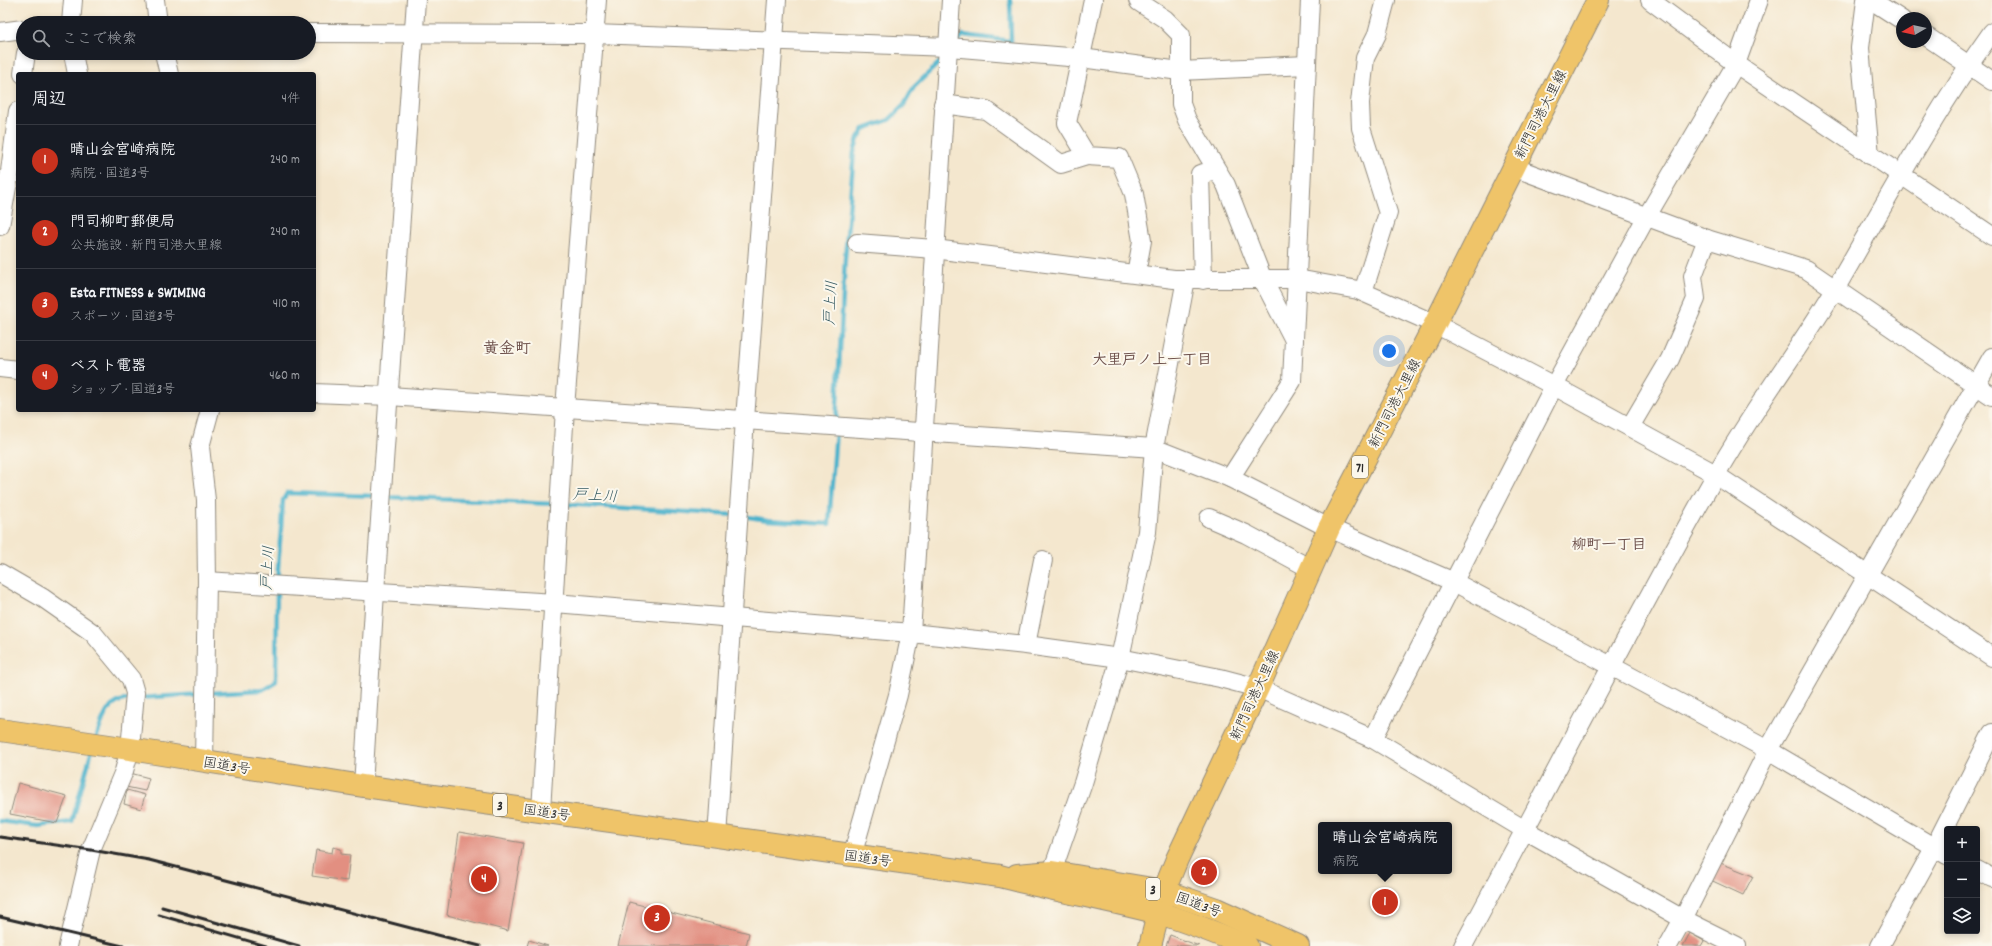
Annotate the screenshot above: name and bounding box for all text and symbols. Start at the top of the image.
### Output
north arrow [1896,12,1932,48]
search box [16,16,316,60]
icon: search [30,27,52,49]
text: ここで検索 [62,29,137,51]
street label: 新門司港大里線 [1511,67,1573,163]
text: 周辺 [32,89,66,113]
text: 4件 [282,90,300,109]
text: 晴山会宮崎病院 [70,140,175,162]
text: 1 [44,151,46,170]
text: 240 m [270,151,300,170]
text: 病院 · 国道3号 [70,165,150,184]
text: 門司柳町郵便局 [70,212,175,234]
text: 2 [42,223,48,242]
text: 240 m [270,223,300,242]
text: 公共施設 · 新門司港大里線 [70,237,222,256]
water label: 戸上川 [820,280,844,326]
text: Esta FITNESS & SWIMING [70,283,206,305]
text: 3 [42,295,48,314]
text: 410 m [273,295,300,314]
text: スポーツ · 国道3号 [70,308,175,327]
district label: 黄金町 [483,338,531,361]
your location [1379,341,1399,361]
district label: 大里戸ノ上一丁目 [1092,350,1212,372]
text: ベスト電器 [70,356,146,378]
street label: 新門司港大里線 [1365,356,1427,452]
text: 4 [42,367,48,386]
text: 460 m [269,367,300,386]
text: ショップ · 国道3号 [70,381,175,400]
road number: 71 [1352,456,1368,478]
water label: 戸上川 [572,485,618,509]
district label: 柳町一丁目 [1571,535,1647,557]
water label: 戸上川 [257,545,281,591]
street label: 新門司港大里線 [1226,647,1286,744]
street label: 国道3号 [201,753,252,781]
road number: 3 [493,794,507,816]
street label: 国道3号 [521,801,572,827]
popup [1318,822,1452,874]
map controls [1944,826,1980,934]
button: + [1944,826,1980,862]
text: 晴山会宮崎病院 [1332,828,1438,850]
street label: 国道3号 [842,847,893,873]
text: 病院 [1332,853,1359,872]
pin: 2 [1191,857,1217,887]
button: − [1944,862,1980,898]
pin: 4 [471,864,497,894]
road number: 3 [1146,878,1160,900]
pin: 1 [1372,887,1398,917]
street label: 国道3号 [1172,888,1224,924]
button: layers [1944,898,1980,934]
pin: 3 [644,903,670,933]

